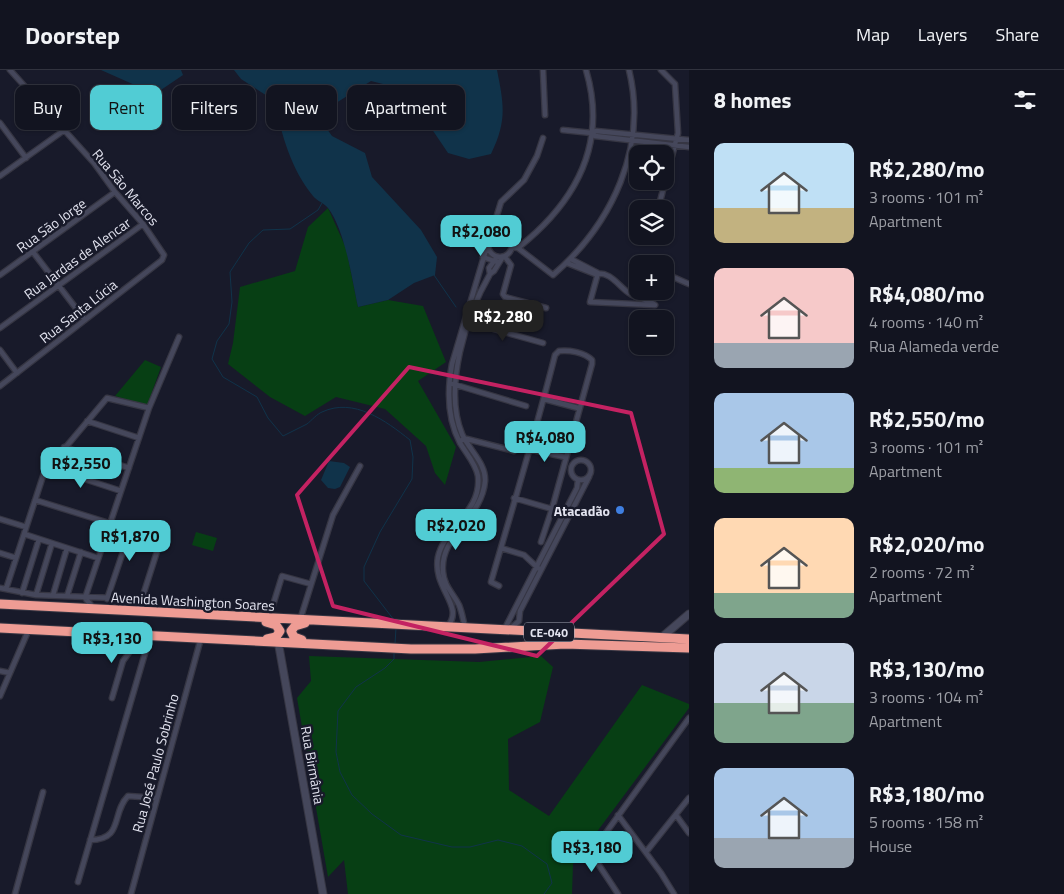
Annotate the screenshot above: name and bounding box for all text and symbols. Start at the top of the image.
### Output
text: Doorstep [25,17,120,53]
text: Map [856,21,890,48]
text: Layers [918,21,967,48]
text: Share [995,21,1039,48]
text: 8 homes [714,84,791,116]
chip: Buy [15,85,80,130]
chip: Rent [90,85,162,130]
chip: Filters [172,85,256,130]
chip: New [266,85,337,130]
chip: Apartment [347,85,465,130]
icon: filters [1011,86,1039,114]
street label: Rua São Marcos [88,144,164,230]
map controls [629,145,674,355]
button: locate [629,145,674,190]
text: R$2,280/mo [869,153,984,185]
icon: home [754,163,814,223]
text: 3 rooms · 101 m² [869,185,983,209]
street label: Rua São Jorge [12,193,90,257]
button: layers [629,200,674,245]
text: Apartment [869,209,942,233]
street label: Rua Jardas de Alencar [19,212,135,304]
pin: R$2,080 [435,214,527,257]
text: R$2,080 [452,219,510,243]
button: + [629,255,674,300]
street label: Rua Santa Lúcia [35,274,121,348]
text: R$4,080/mo [869,278,984,310]
icon: home [754,288,814,348]
pin: R$2,280 [457,300,549,342]
text: R$2,280 [474,304,532,328]
button: − [629,310,674,355]
text: 4 rooms · 140 m² [869,310,983,334]
text: Rua Alameda verde [869,334,999,358]
text: R$2,550/mo [869,403,984,435]
icon: home [754,413,814,473]
pin: R$4,080 [499,420,591,463]
text: R$4,080 [516,425,574,449]
text: 3 rooms · 101 m² [869,435,983,459]
pin: R$2,550 [35,446,127,489]
text: R$2,550 [52,451,110,475]
text: Apartment [869,459,942,483]
place label: Atacadão [554,500,610,521]
marker: Atacadão [614,504,626,516]
pin: R$2,020 [410,508,502,551]
text: R$2,020 [427,513,485,537]
pin: R$1,870 [84,520,176,562]
text: R$1,870 [101,524,159,548]
text: R$2,020/mo [869,528,984,560]
icon: home [754,538,814,598]
text: 2 rooms · 72 m² [869,560,974,584]
text: Apartment [869,584,942,608]
street label: Avenida Washington Soares [111,586,275,616]
pin: R$3,130 [66,622,158,664]
road number: CE-040 [524,622,574,642]
text: R$3,130 [83,626,141,650]
text: R$3,130/mo [869,653,984,685]
icon: home [754,663,814,723]
text: 3 rooms · 104 m² [869,685,983,709]
street label: Rua José Paulo Sobrinho [126,691,184,835]
text: Apartment [869,709,942,733]
street label: Rua Birmânia [296,724,330,806]
text: R$3,180/mo [869,778,984,810]
icon: home [754,788,814,848]
text: 5 rooms · 158 m² [869,810,983,834]
pin: R$3,180 [546,830,638,873]
text: House [869,834,912,858]
text: R$3,180 [563,835,621,859]

